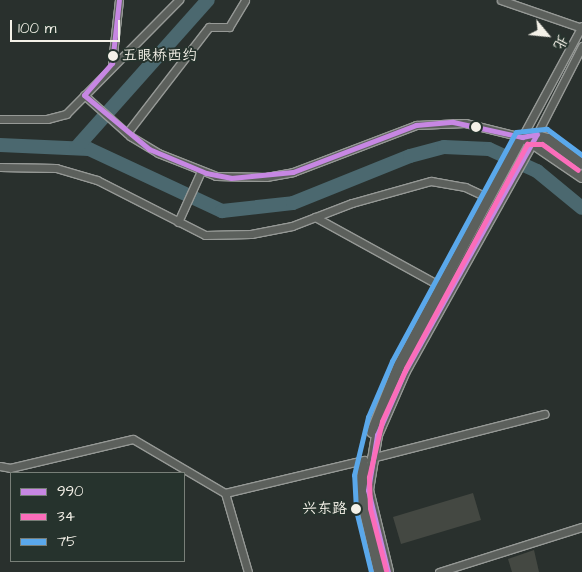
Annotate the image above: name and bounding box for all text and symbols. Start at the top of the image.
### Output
scale bar [12,10,122,42]
north arrow [522,10,572,60]
text: 100 m [18,18,57,39]
text: 北 [548,31,572,53]
place label: 五眼桥西约 [122,47,197,65]
marker: 五眼桥西约 [108,51,118,61]
unlabelled marker [471,122,481,132]
legend [10,472,185,562]
text: 990 [57,481,84,502]
place label: 兴东路 [302,500,347,518]
marker: 兴东路 [351,504,361,514]
text: 34 [57,506,75,527]
text: 75 [57,531,77,552]

